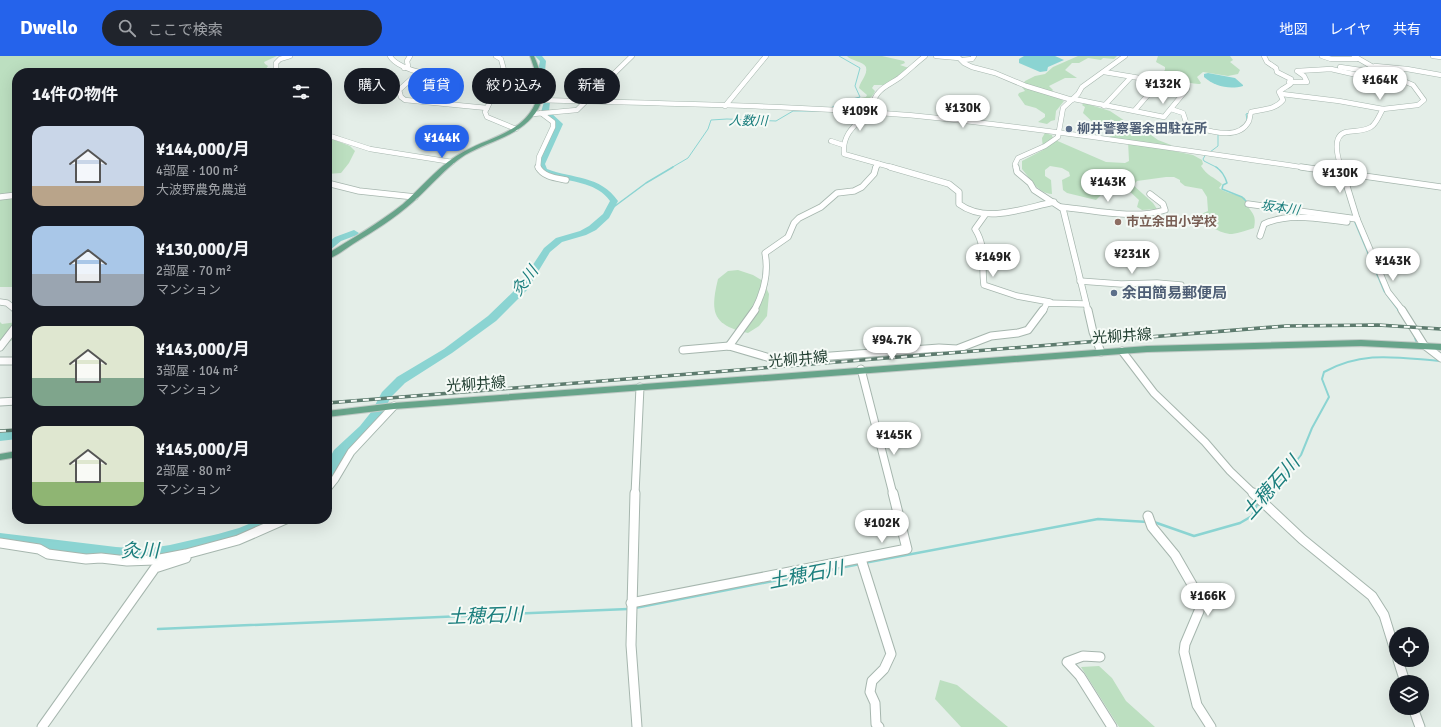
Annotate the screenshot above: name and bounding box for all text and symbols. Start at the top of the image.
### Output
search box [102,10,382,46]
text: Dwello [20,16,78,40]
icon: search [116,17,138,39]
text: ここで検索 [148,21,223,39]
text: 地図 [1279,21,1307,38]
text: レイヤ [1329,21,1371,38]
text: 共有 [1393,21,1421,38]
pin: ¥164K [1352,67,1408,101]
chip: 購入 [344,68,400,104]
chip: 賃貸 [408,68,464,104]
chip: 絞り込み [472,68,556,104]
chip: 新着 [564,68,620,104]
pin: ¥132K [1135,71,1191,105]
text: ¥164K [1362,72,1398,88]
text: ¥132K [1145,76,1181,92]
icon: filters [290,81,312,103]
text: 14件の物件 [32,84,118,105]
pin: ¥130K [935,95,991,129]
pin: ¥109K [832,98,888,132]
text: ¥130K [945,100,981,116]
text: ¥109K [842,103,878,119]
water label: 人数川 [728,113,770,129]
place label: 柳井警察署余田駐在所 [1077,121,1207,137]
marker: 柳井警察署余田駐在所 [1064,124,1074,134]
pin: ¥144K [414,125,470,159]
text: ¥144K [424,130,460,146]
text: ¥144,000/月 [156,139,250,160]
icon: home [64,142,112,190]
pin: ¥130K [1312,160,1368,194]
text: 4部屋 · 100 m² [156,163,238,179]
text: ¥130K [1322,165,1358,181]
pin: ¥143K [1080,169,1136,203]
text: ¥143K [1090,174,1126,190]
text: 大波野農免農道 [156,182,247,198]
water label: 坂本川 [1260,197,1302,219]
place label: 市立余田小学校 [1126,214,1217,230]
marker: 市立余田小学校 [1113,217,1123,227]
text: ¥130,000/月 [156,239,250,260]
pin: ¥231K [1104,241,1160,275]
icon: home [64,242,112,290]
pin: ¥149K [965,244,1021,278]
text: ¥231K [1114,246,1150,262]
pin: ¥143K [1365,248,1421,282]
text: ¥149K [975,249,1011,265]
text: ¥143K [1375,253,1411,269]
water label: 灸川 [507,261,544,300]
text: 2部屋 · 70 m² [156,263,231,279]
text: マンション [156,282,221,298]
place label: 余田簡易郵便局 [1122,284,1227,302]
marker: 余田簡易郵便局 [1109,288,1119,298]
street label: 光柳井線 [1091,325,1153,347]
pin: ¥94.7K [859,327,925,361]
text: ¥94.7K [872,332,912,348]
text: ¥143,000/月 [156,339,250,360]
icon: home [64,342,112,390]
street label: 光柳井線 [767,347,829,371]
text: 3部屋 · 104 m² [156,363,238,379]
street label: 光柳井線 [445,373,507,395]
text: マンション [156,382,221,398]
pin: ¥145K [866,422,922,456]
text: ¥145K [876,427,912,443]
text: ¥145,000/月 [156,439,250,460]
icon: home [64,442,112,490]
water label: 土穂石川 [1237,450,1306,525]
text: 2部屋 · 80 m² [156,463,231,479]
text: マンション [156,482,221,498]
pin: ¥102K [854,510,910,544]
text: ¥102K [864,515,900,531]
water label: 灸川 [121,539,161,563]
water label: 土穂石川 [766,556,848,594]
pin: ¥166K [1180,583,1236,617]
text: ¥166K [1190,588,1226,604]
water label: 土穂石川 [447,603,525,629]
map controls [1389,627,1429,715]
button: locate [1389,627,1429,667]
button: layers [1389,675,1429,715]

